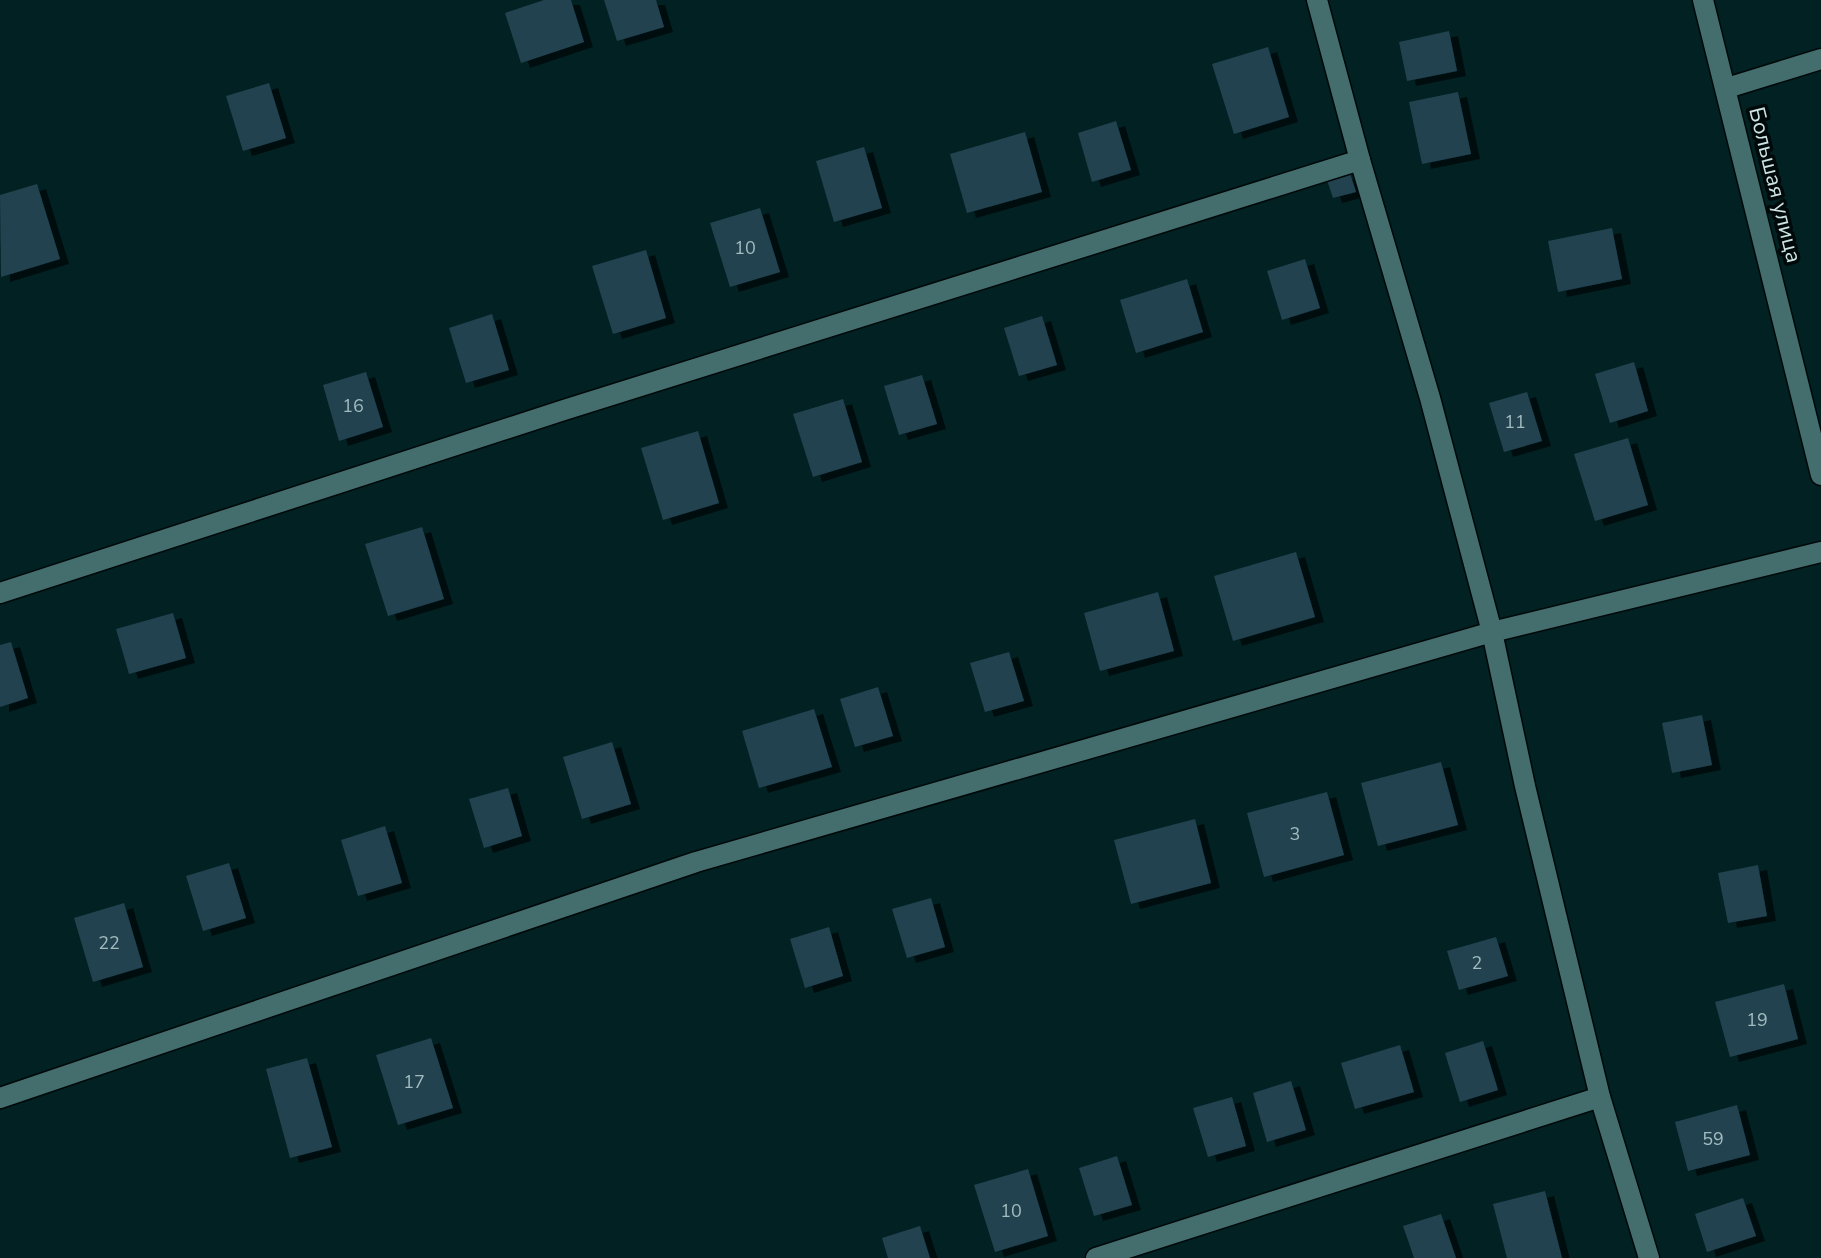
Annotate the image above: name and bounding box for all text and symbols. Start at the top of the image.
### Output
street label: Большая улица [1741,104,1809,266]
house number: 10 [734,236,756,260]
house number: 16 [342,394,364,418]
house number: 11 [1504,410,1526,434]
house number: 3 [1290,822,1300,846]
house number: 22 [98,931,120,955]
house number: 2 [1472,951,1482,975]
house number: 19 [1746,1008,1768,1032]
house number: 17 [403,1070,425,1094]
house number: 59 [1702,1127,1724,1151]
house number: 10 [1000,1199,1022,1223]

